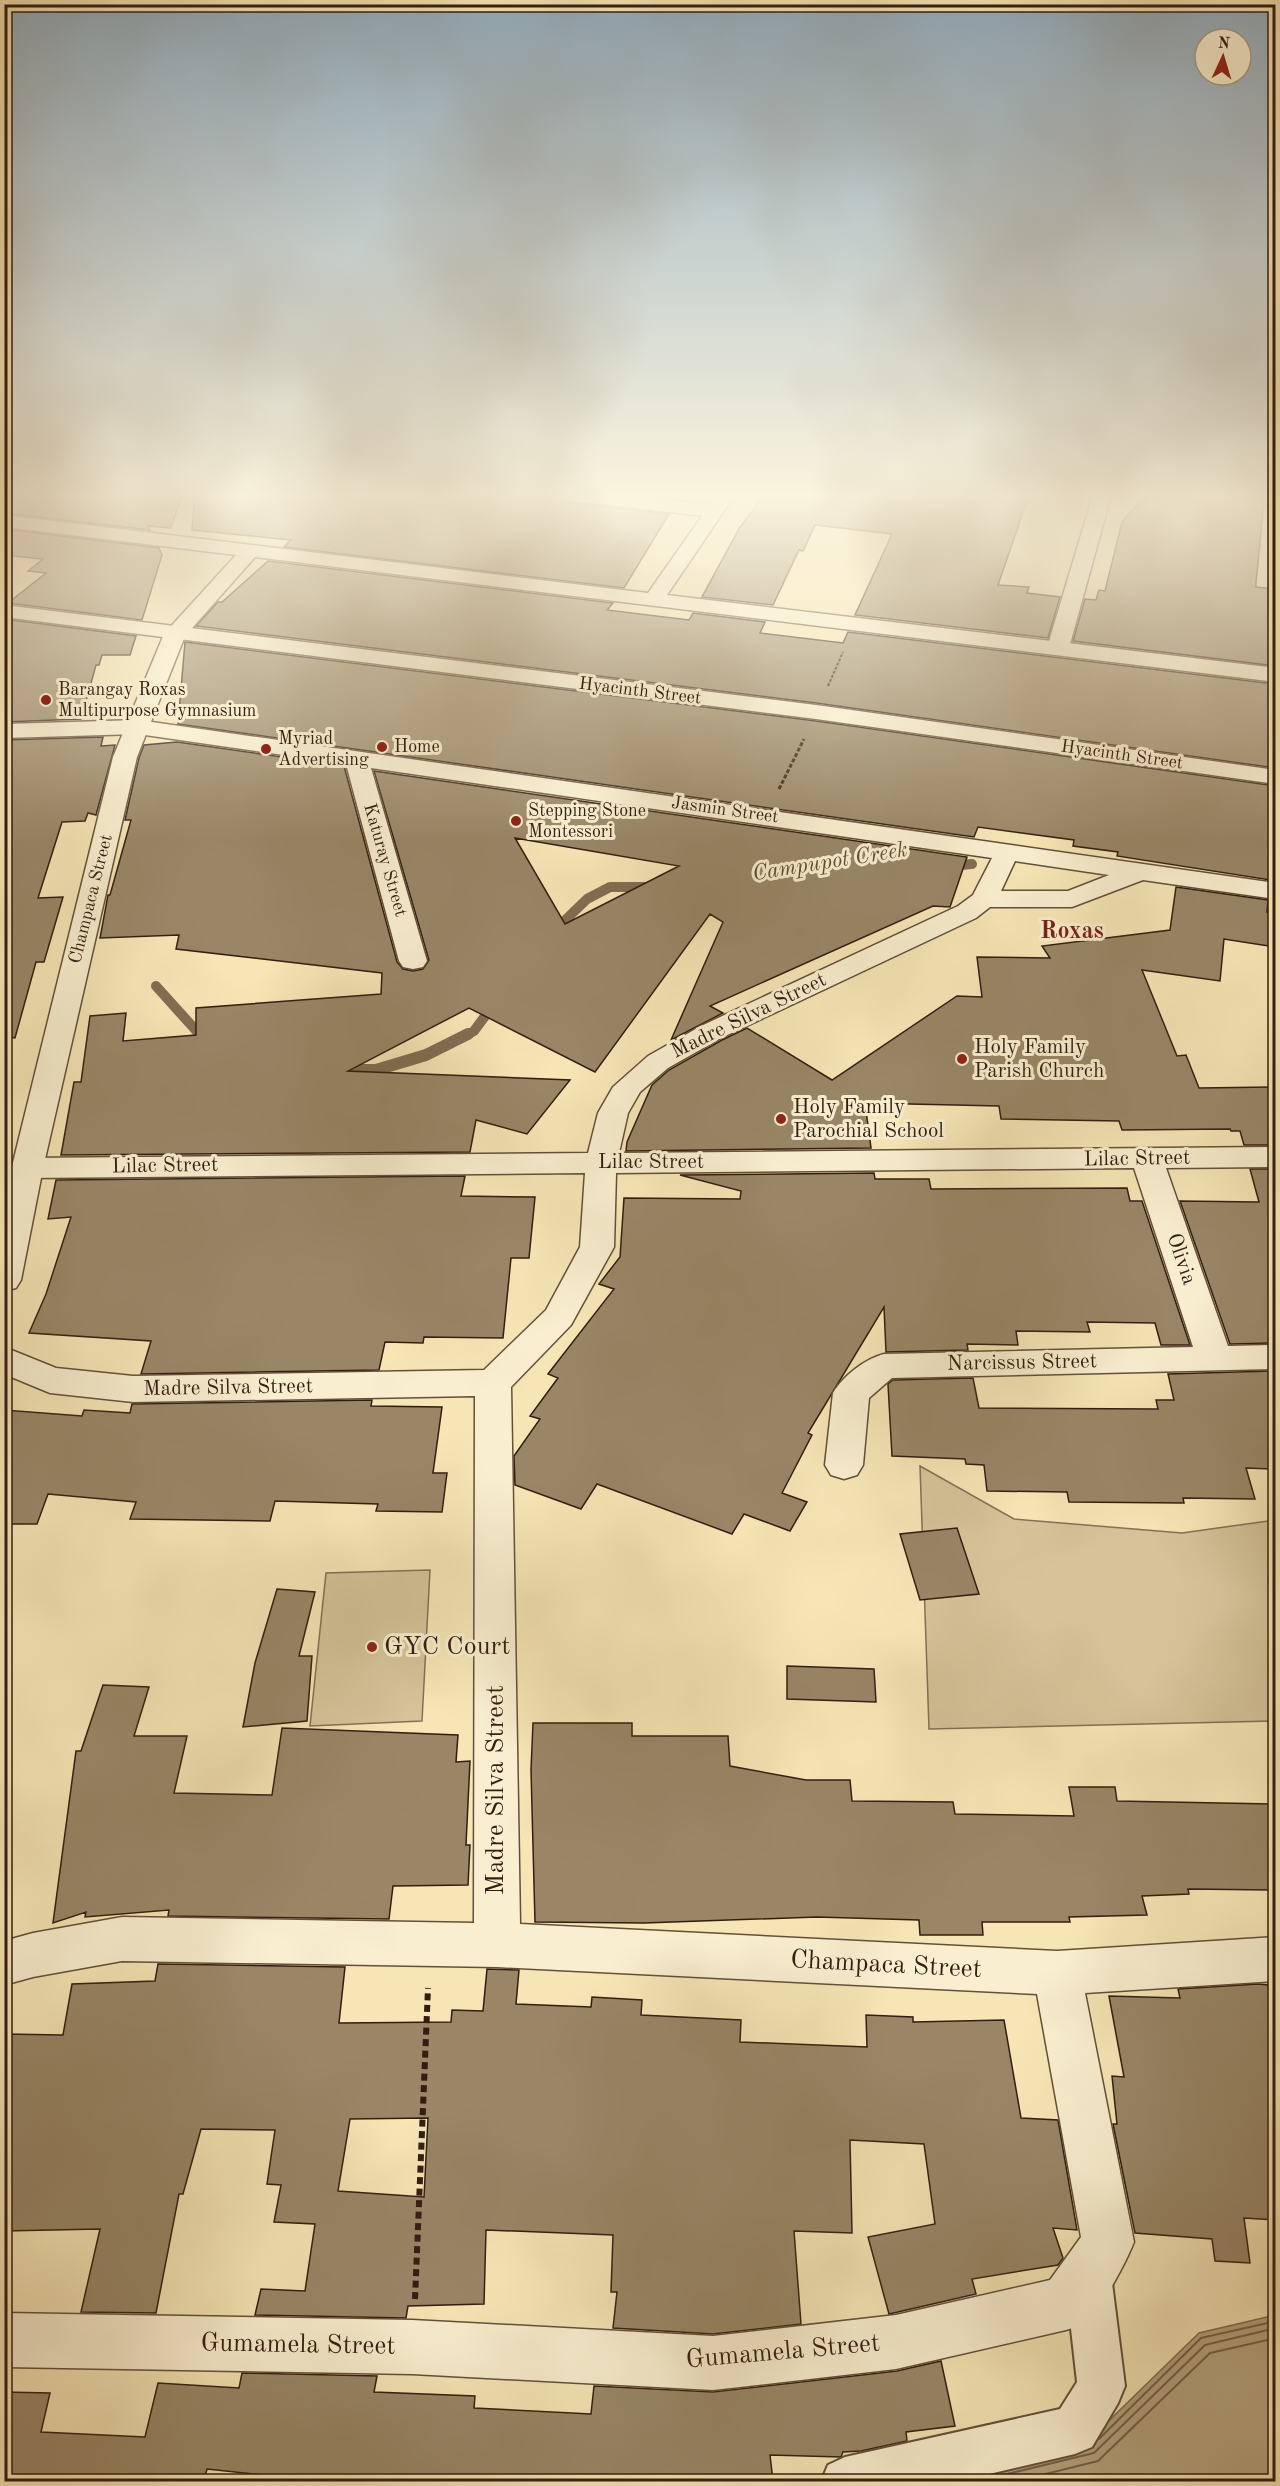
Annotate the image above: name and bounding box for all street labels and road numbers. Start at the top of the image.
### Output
street label: Hyacinth Street [578,675,702,707]
street label: Hyacinth Street [1060,738,1184,772]
street label: Jasmin Street [670,794,780,826]
street label: Katuray Street [360,801,410,919]
street label: Champaca Street [66,832,116,966]
street label: Madre Silva Street [668,969,830,1063]
street label: Lilac Street [1084,1148,1190,1170]
street label: Lilac Street [598,1152,704,1173]
street label: Lilac Street [112,1155,218,1177]
street label: Olivia [1162,1230,1200,1288]
street label: Narcissus Street [947,1351,1097,1375]
street label: Madre Silva Street [143,1376,313,1400]
street label: Madre Silva Street [483,1685,509,1895]
street label: Champaca Street [790,1947,982,1983]
street label: Gumamela Street [200,2330,396,2360]
street label: Gumamela Street [685,2331,881,2373]

